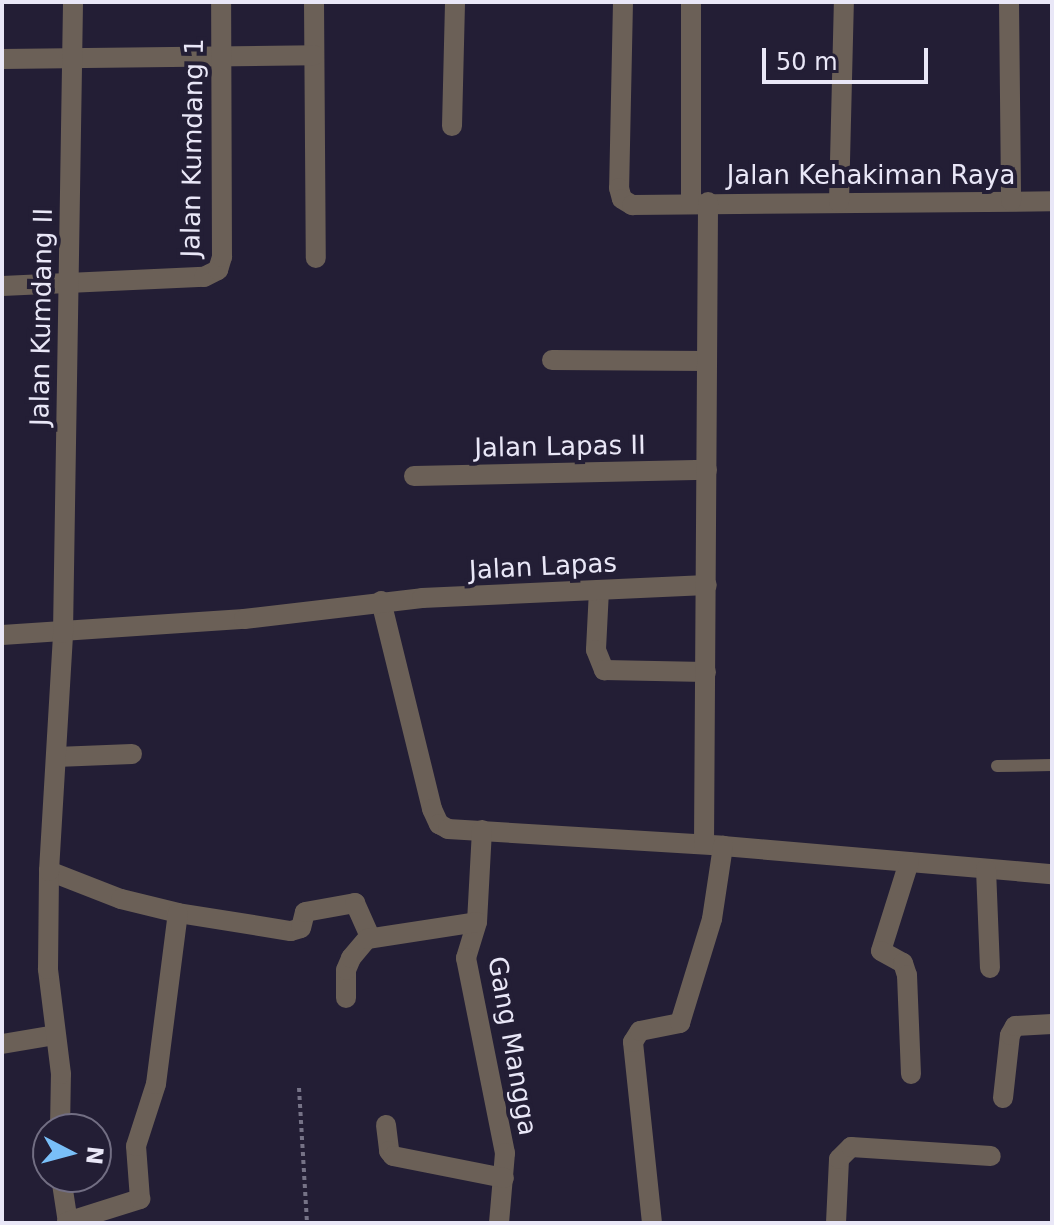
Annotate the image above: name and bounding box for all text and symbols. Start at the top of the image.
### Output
scale bar [766,32,932,82]
street label: Jalan Kumdang 1 [175,38,211,258]
text: 50 m [776,48,838,76]
street label: Jalan Kehakiman Raya [727,160,1015,192]
street label: Jalan Kumdang II [24,208,60,426]
street label: Jalan Lapas II [474,430,646,464]
street label: Jalan Lapas [468,548,618,586]
street label: Gang Mangga [481,954,543,1138]
north arrow [32,1113,112,1193]
text: N [81,1145,108,1166]

